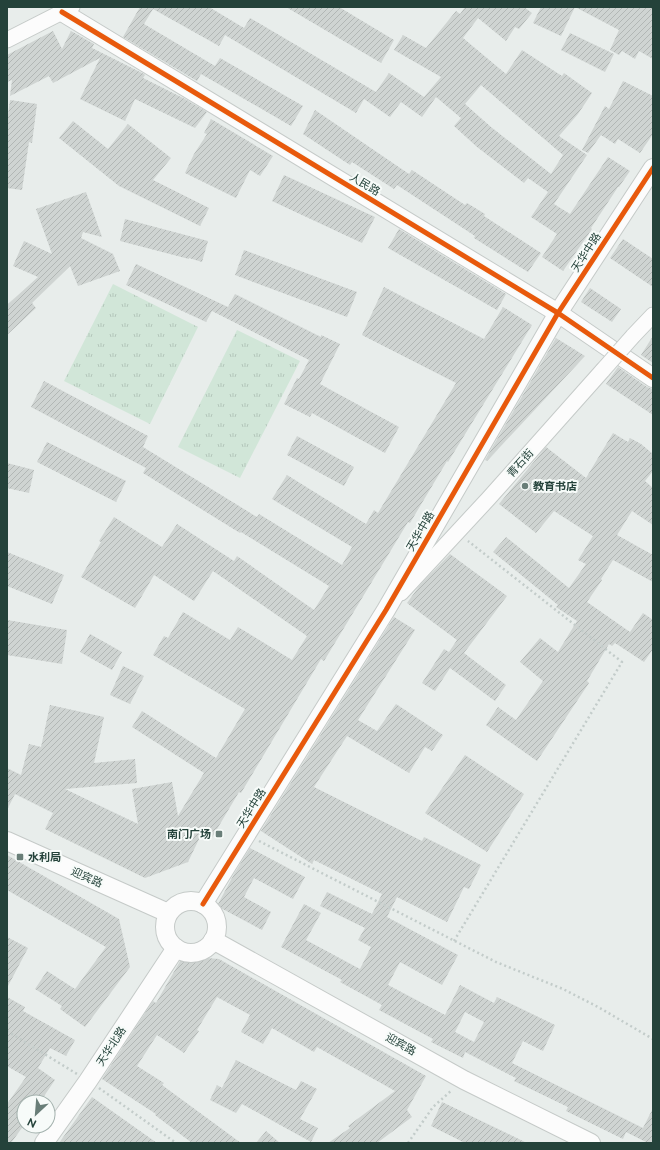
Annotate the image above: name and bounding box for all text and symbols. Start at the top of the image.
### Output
street label: 人民路 [347,170,382,198]
street label: 天华中路 [569,230,604,274]
street label: 青石街 [505,447,536,480]
place label: 教育书店 [533,480,577,493]
marker: 教育书店 [520,481,530,491]
street label: 天华中路 [404,509,437,554]
street label: 天华中路 [234,786,269,830]
place label: 南门广场 [167,828,211,841]
marker: 南门广场 [214,829,224,839]
place label: 水利局 [28,851,61,864]
marker: 水利局 [15,852,25,862]
street label: 迎宾路 [69,865,105,890]
street label: 天华北路 [94,1024,129,1068]
street label: 迎宾路 [383,1031,418,1058]
north arrow [16,1094,56,1134]
text: N [25,1115,38,1130]

